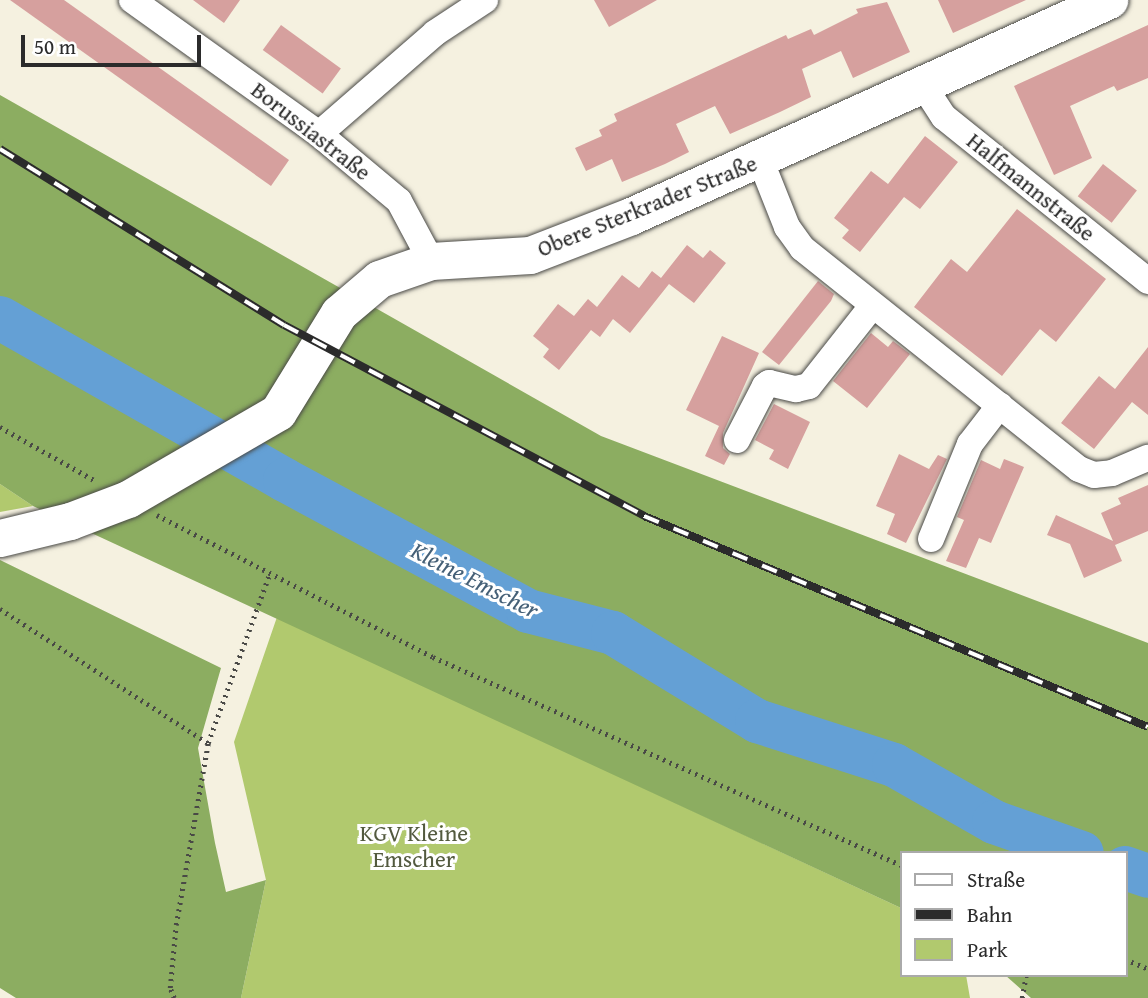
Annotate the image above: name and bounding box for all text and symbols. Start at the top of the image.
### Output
scale bar [24,21,205,65]
text: 50 m [34,31,76,62]
street label: Borussiastraße [246,76,376,186]
street label: Halfmannstraße [961,127,1101,247]
street label: Obere Sterkrader Straße [533,149,761,263]
water label: Kleine Emscher [406,536,544,624]
park label: KGV Kleine Emscher [360,819,468,873]
legend [900,851,1127,977]
text: Straße [967,864,1025,895]
text: Bahn [967,899,1012,930]
text: Park [967,934,1008,965]

